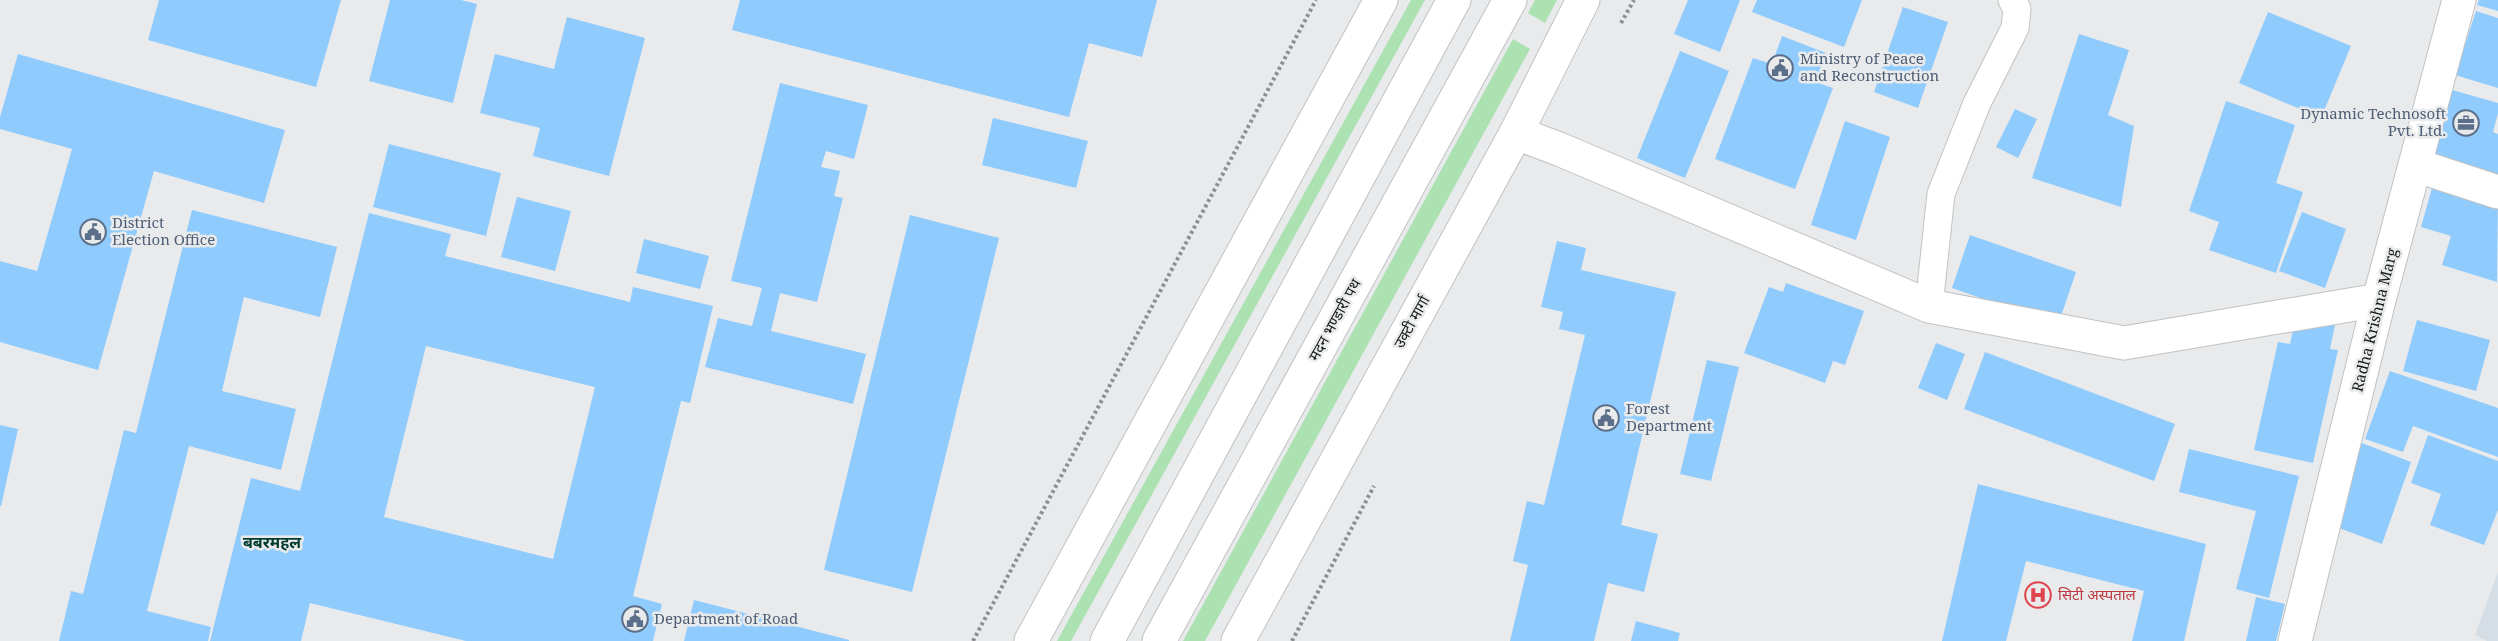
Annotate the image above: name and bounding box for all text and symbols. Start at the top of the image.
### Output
place label: Ministry of Peace and Reconstruction [1800,48,1940,85]
public building icon: Ministry of Peace and Reconstruction [1765,53,1795,83]
place label: Dynamic Technosoft Pvt. Ltd. [2300,103,2446,140]
office icon: Dynamic Technosoft Pvt. Ltd. [2451,108,2481,138]
place label: District Election Office [112,212,215,249]
public building icon: District Election Office [78,217,108,247]
street label: Radha Krishna Marg [2346,246,2402,394]
street label: मदन भण्डारी पथ [1303,275,1365,364]
street label: उक्टी मार्गा [1389,291,1434,351]
place label: Forest Department [1626,398,1712,435]
public building icon: Forest Department [1591,403,1621,433]
district label: बबरमहल [243,531,302,553]
hospital icon: सिटी अस्पताल [2023,580,2053,610]
place label: सिटी अस्पताल [2058,584,2137,604]
public building icon: Department of Road [620,604,650,634]
place label: Department of Road [654,608,798,628]

